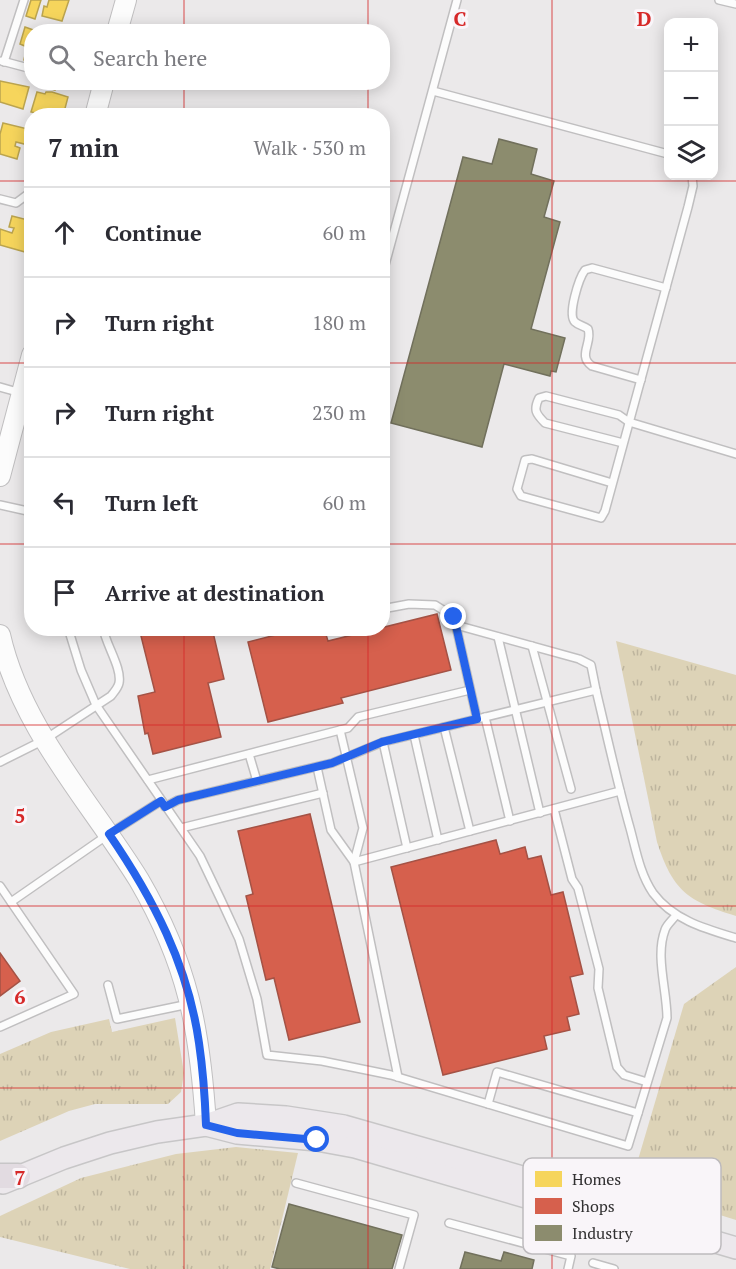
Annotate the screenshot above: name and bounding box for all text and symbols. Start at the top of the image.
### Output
text: C [453,5,467,32]
text: D [637,5,651,32]
map controls [664,18,718,180]
button: + [664,18,718,72]
search box [24,24,390,90]
icon: search [45,41,78,74]
text: Search here [93,43,207,72]
button: − [664,72,718,126]
button: layers [664,126,718,180]
text: 7 min [48,130,119,164]
text: Walk · 530 m [254,134,366,161]
icon: ahead [48,216,81,249]
text: Continue [105,218,202,247]
text: 60 m [323,219,366,246]
icon: right [48,306,81,339]
text: Turn right [105,308,214,337]
text: 180 m [312,309,366,336]
icon: right [48,396,81,429]
text: Turn right [105,398,214,427]
text: 230 m [312,399,366,426]
icon: left [48,486,81,519]
text: Turn left [105,488,198,517]
text: 60 m [323,489,366,516]
icon: arrive [48,576,81,609]
text: Arrive at destination [105,578,324,607]
route end [440,603,466,629]
text: 5 [14,802,26,829]
text: 6 [14,983,26,1010]
route start [303,1126,329,1152]
legend [523,1158,721,1254]
text: 7 [14,1164,26,1191]
text: Homes [572,1168,621,1190]
text: Shops [572,1195,615,1217]
text: Industry [572,1222,633,1244]

